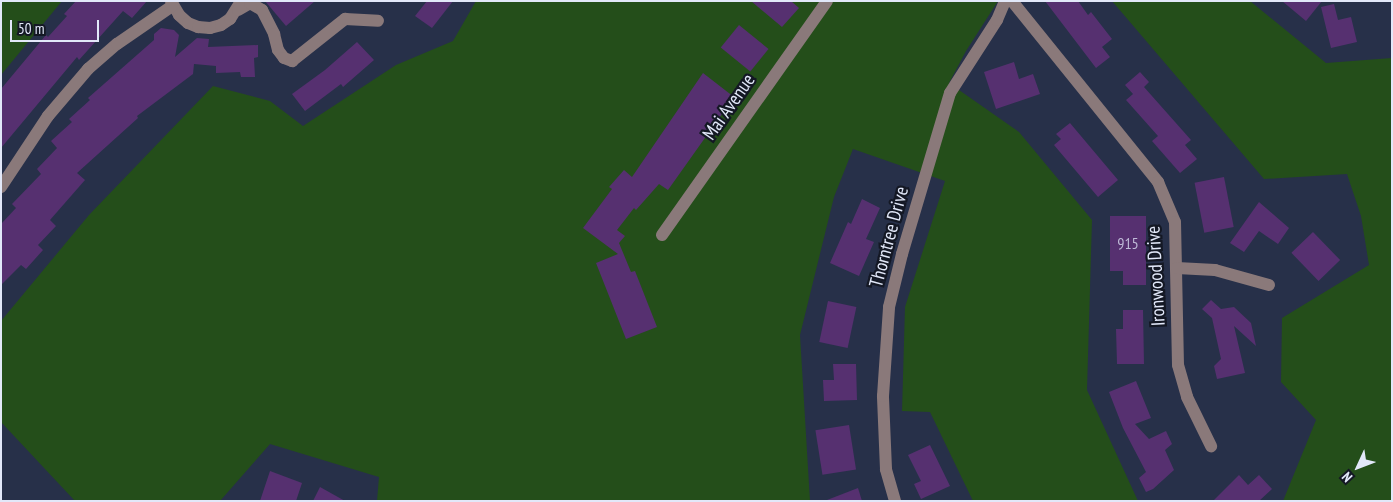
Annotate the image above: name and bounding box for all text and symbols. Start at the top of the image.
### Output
scale bar [12,10,101,42]
text: 50 m [18,19,44,38]
street label: Mai Avenue [698,69,760,145]
street label: Thorntree Drive [865,184,913,290]
street label: Ironwood Drive [1142,225,1170,327]
house number: 915 [1117,233,1139,253]
north arrow [1333,442,1383,492]
text: N [1338,468,1356,486]

